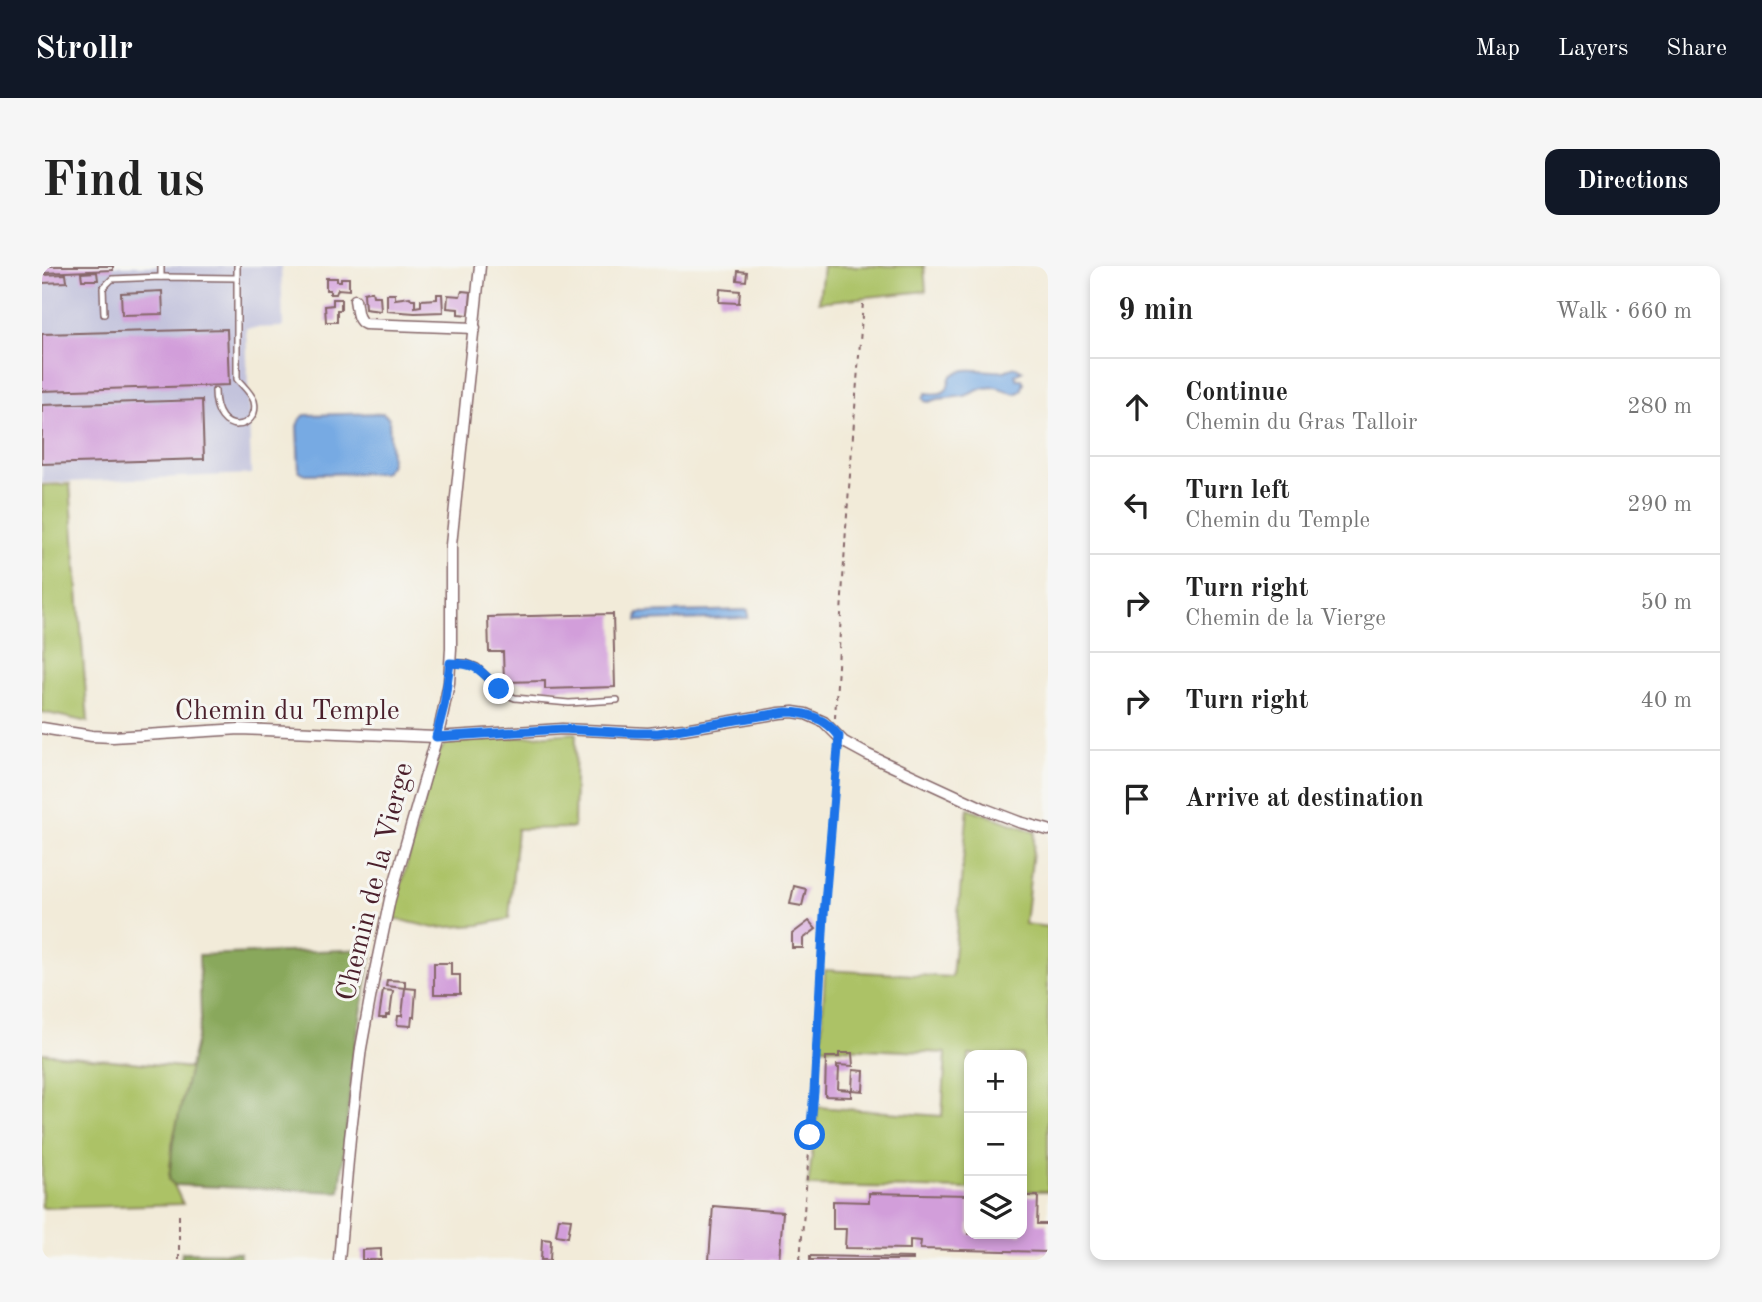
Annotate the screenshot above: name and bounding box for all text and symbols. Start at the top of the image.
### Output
text: Strollr [35,33,133,66]
text: Map [1476,37,1520,61]
text: Layers [1558,37,1628,61]
text: Share [1666,37,1727,61]
button: Directions [1545,149,1720,215]
text: Find us [42,158,205,207]
text: 9 min [1118,296,1193,326]
text: Walk · 660 m [1556,300,1692,323]
text: Continue [1185,380,1288,406]
icon: ahead [1118,388,1156,426]
text: 280 m [1627,395,1692,418]
text: Chemin du Gras Talloir [1185,411,1417,434]
text: Turn left [1185,478,1290,504]
icon: left [1118,486,1156,524]
text: 290 m [1627,493,1692,516]
text: Chemin du Temple [1185,509,1370,532]
text: Turn right [1185,576,1308,602]
icon: right [1118,584,1156,622]
text: 50 m [1641,591,1692,614]
text: Chemin de la Vierge [1185,607,1386,630]
route end [483,673,514,704]
icon: right [1118,682,1156,720]
text: Turn right [1185,688,1308,714]
text: 40 m [1641,689,1692,712]
street label: Chemin du Temple [174,698,400,726]
street label: Chemin de la Vierge [333,760,419,1004]
icon: arrive [1118,780,1156,818]
text: Arrive at destination [1185,786,1424,812]
map controls [964,1050,1027,1239]
button: + [964,1050,1027,1113]
button: − [964,1113,1027,1176]
route start [794,1119,825,1150]
button: layers [964,1176,1027,1239]

